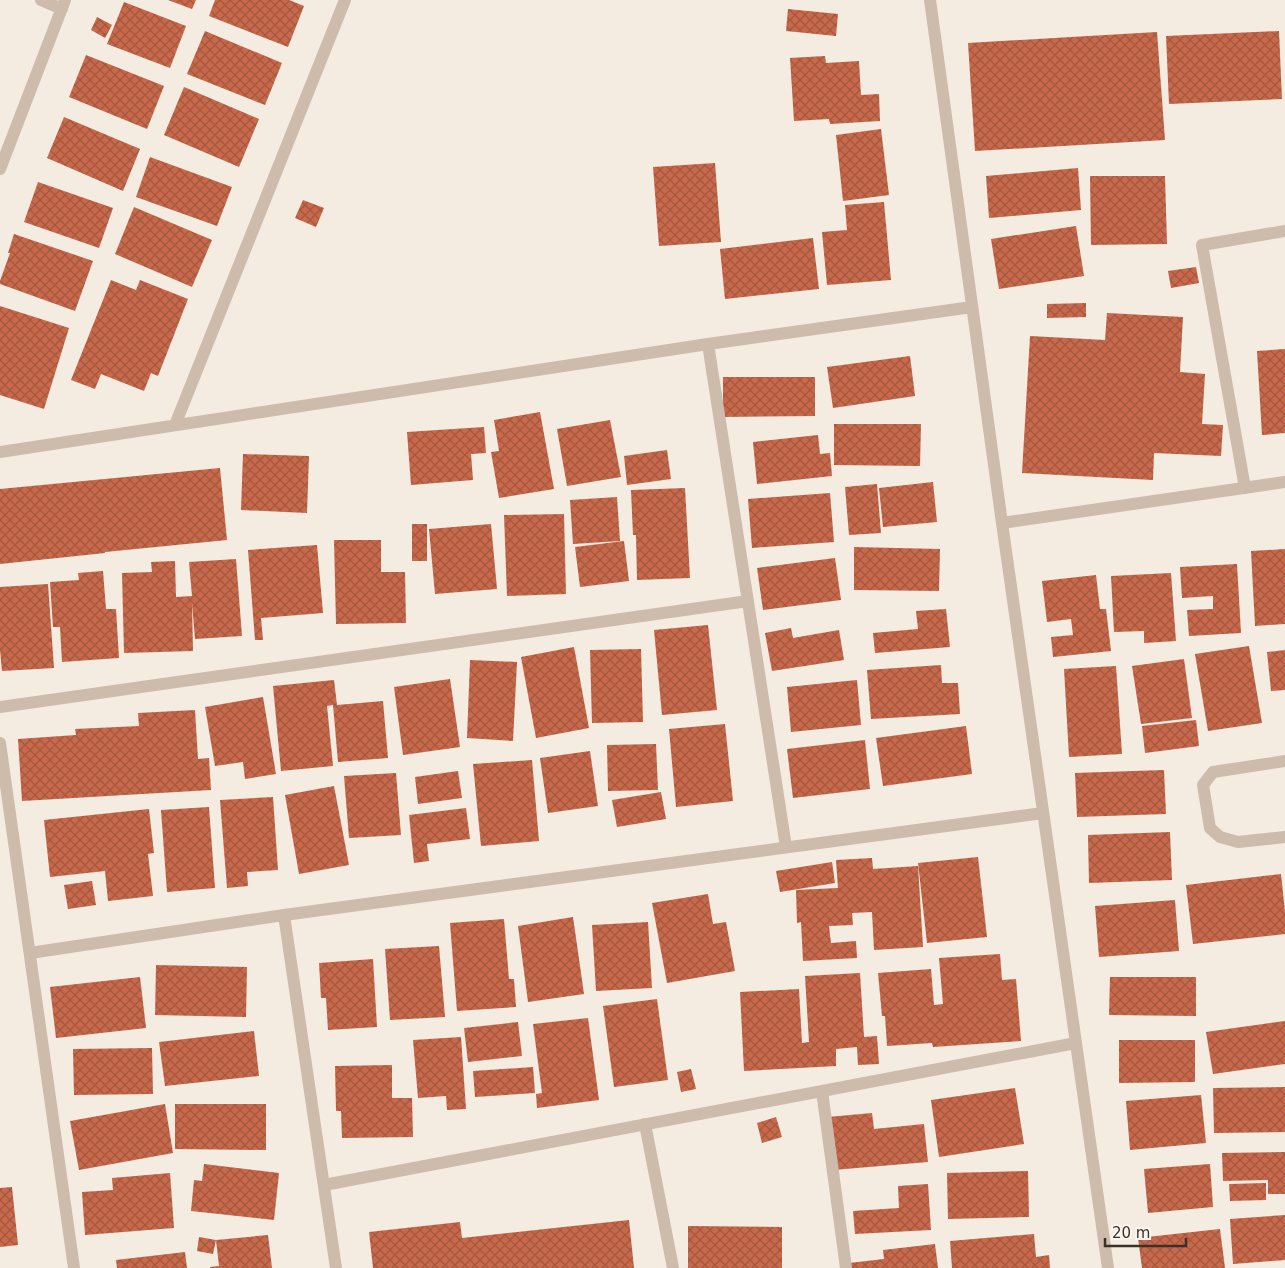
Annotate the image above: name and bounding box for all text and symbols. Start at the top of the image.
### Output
scale bar [1105,1216,1186,1248]
text: 20 m [1112,1224,1150,1242]

